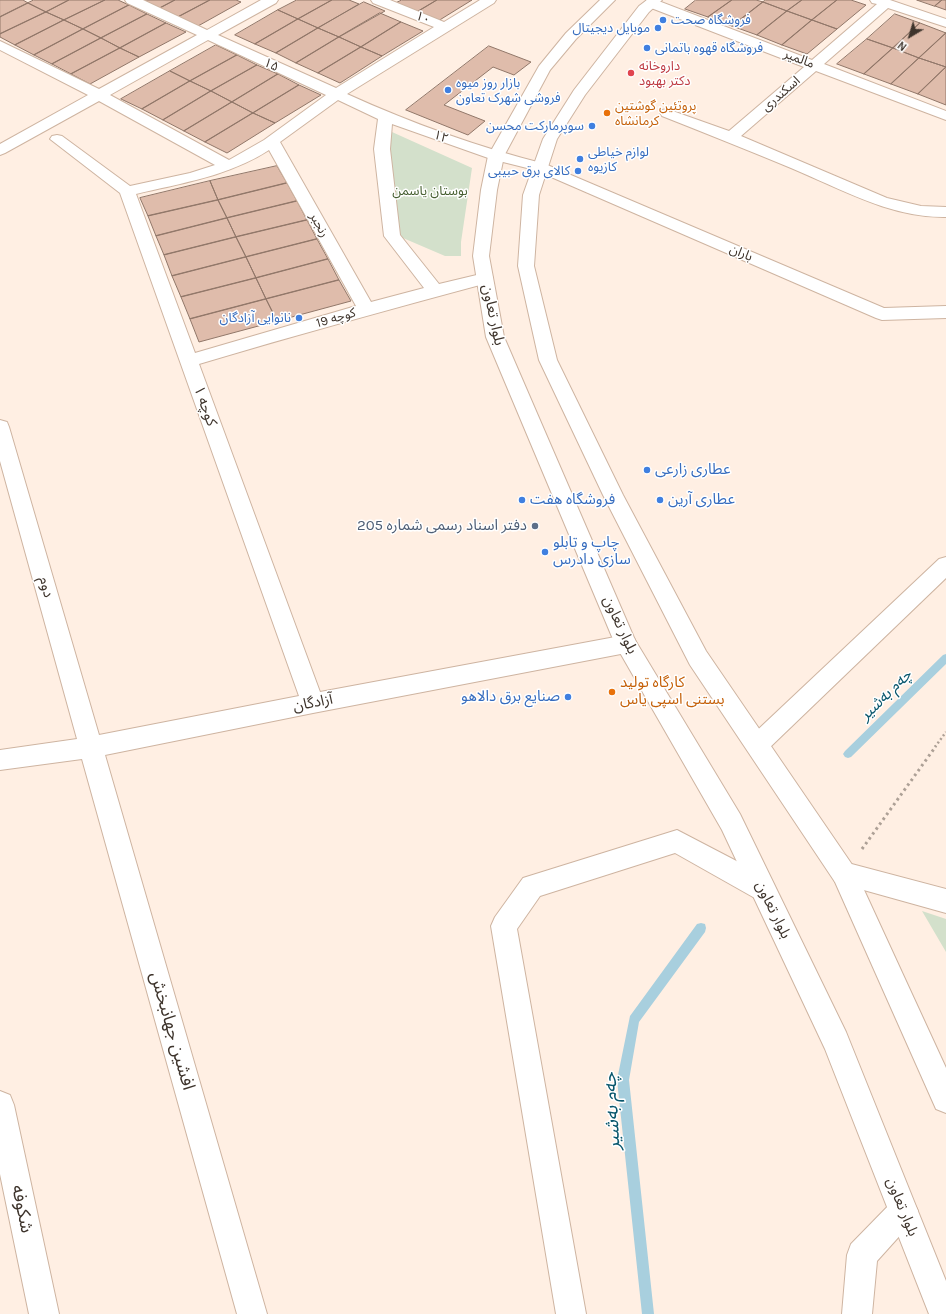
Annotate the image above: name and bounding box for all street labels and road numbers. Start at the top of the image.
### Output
street label: ۱۰ [413,8,433,28]
street label: مالمیر [782,46,816,72]
street label: ۱۵ [261,55,281,75]
street label: اسکندری [759,73,803,115]
street label: ۱۲ [431,127,451,147]
street label: رنجبر [306,210,332,240]
street label: باران [727,241,755,265]
street label: بلوار تعاون [478,283,508,347]
street label: کوچه 19 [314,305,358,331]
street label: کوچه ۱ [189,383,221,429]
street label: دوم [34,574,58,600]
street label: بلوار تعاون [599,593,641,657]
street label: آزادگان [292,690,334,716]
street label: بلوار تعاون [751,878,795,942]
street label: افشین جهانبخش [145,969,199,1093]
street label: بلوار تعاون [882,1175,922,1239]
street label: شکوفه [6,1183,38,1235]

